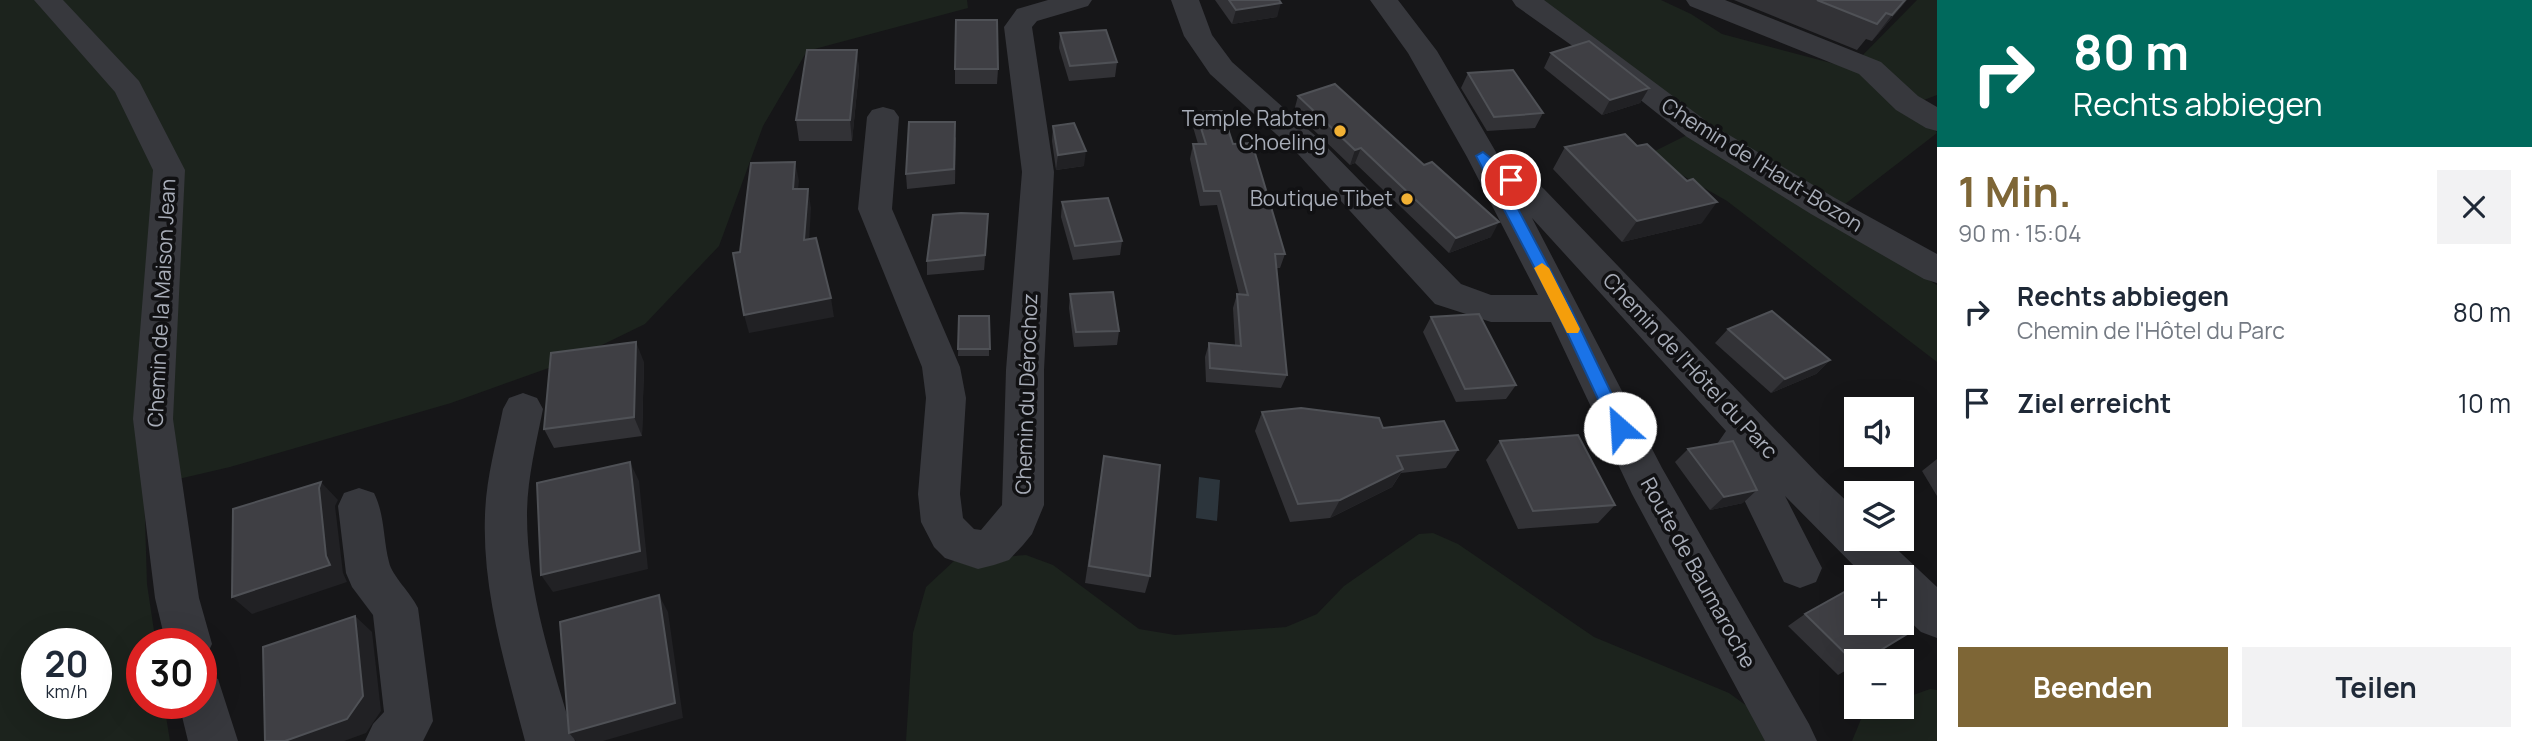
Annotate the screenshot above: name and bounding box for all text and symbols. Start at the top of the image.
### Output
text: 80 m [2073,18,2189,85]
icon: right [1958,28,2049,119]
text: Rechts abbiegen [2073,82,2323,126]
street label: Chemin de l'Haut-Bozon [1657,91,1868,238]
place label: Temple Rabten Choeling [1182,104,1326,156]
marker: Temple Rabten Choeling [1332,123,1348,139]
pin [1481,150,1541,210]
icon: arrive [1492,161,1530,199]
text: 1 Min. [1958,162,2072,220]
button: close [2437,170,2511,244]
street label: Chemin de la Maison Jean [141,178,181,428]
place label: Boutique Tibet [1250,184,1393,212]
marker: Boutique Tibet [1399,191,1415,207]
text: 90 m · 15:04 [1958,217,2082,249]
street label: Chemin de l'Hôtel du Parc [1597,266,1784,464]
text: Rechts abbiegen [2017,278,2229,314]
street label: Chemin du Dérochoz [1008,293,1044,495]
icon: right [1958,293,1996,331]
text: 80 m [2453,294,2511,330]
text: Chemin de l'Hôtel du Parc [2017,314,2285,346]
icon: arrive [1958,384,1996,422]
text: Ziel erreicht [2017,385,2171,421]
text: 10 m [2458,385,2511,421]
position arrow [1583,391,1657,465]
map controls [1844,397,1914,719]
button: sound [1844,397,1914,467]
street label: Route de Baumaroche [1635,472,1763,673]
button: layers [1844,481,1914,551]
button: + [1844,565,1914,635]
speed limit sign: 30 [126,628,217,719]
text: 20 [45,640,88,688]
button: Beenden [1958,647,2228,727]
button: Teilen [2242,647,2511,727]
button: − [1844,649,1914,719]
text: km/h [46,679,87,703]

